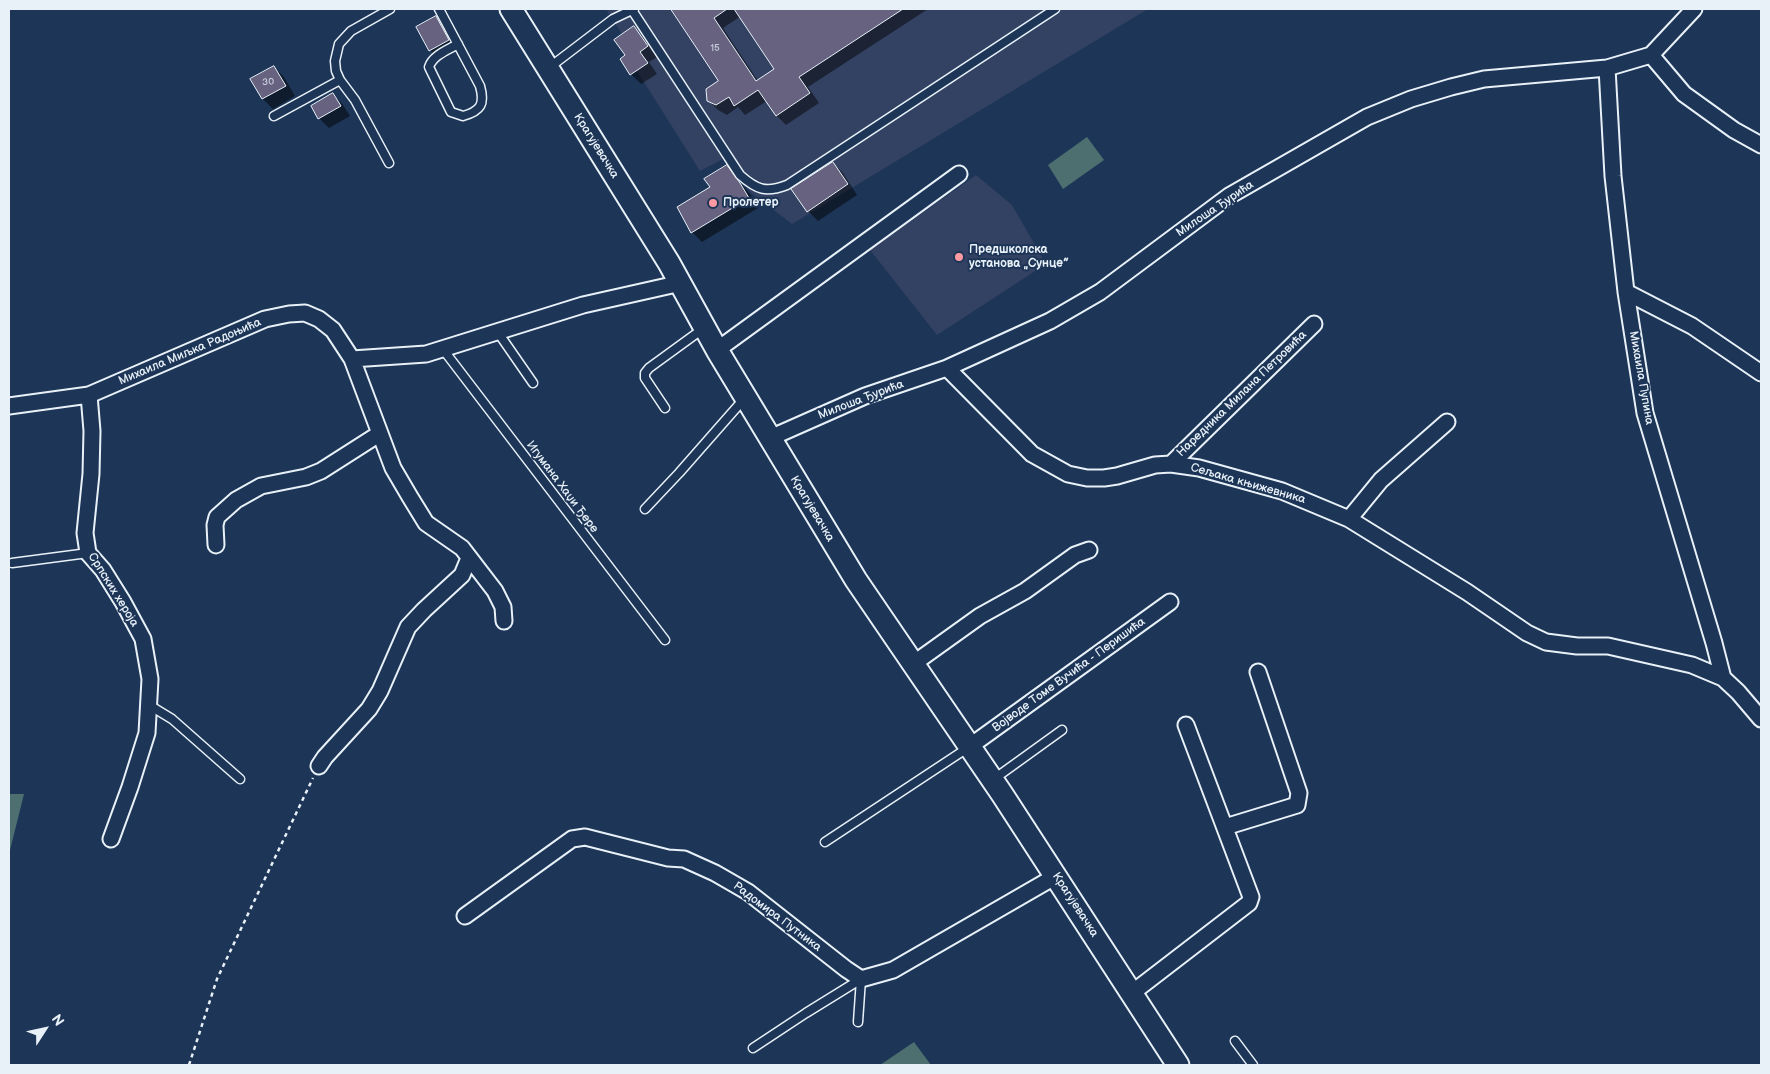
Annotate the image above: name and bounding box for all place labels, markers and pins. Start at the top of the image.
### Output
place label: Пролетер [723,196,779,210]
marker: Пролетер [707,197,719,209]
place label: Предшколска установа „Сунце” [969,243,1069,271]
marker: Предшколска установа „Сунце” [953,251,965,263]

